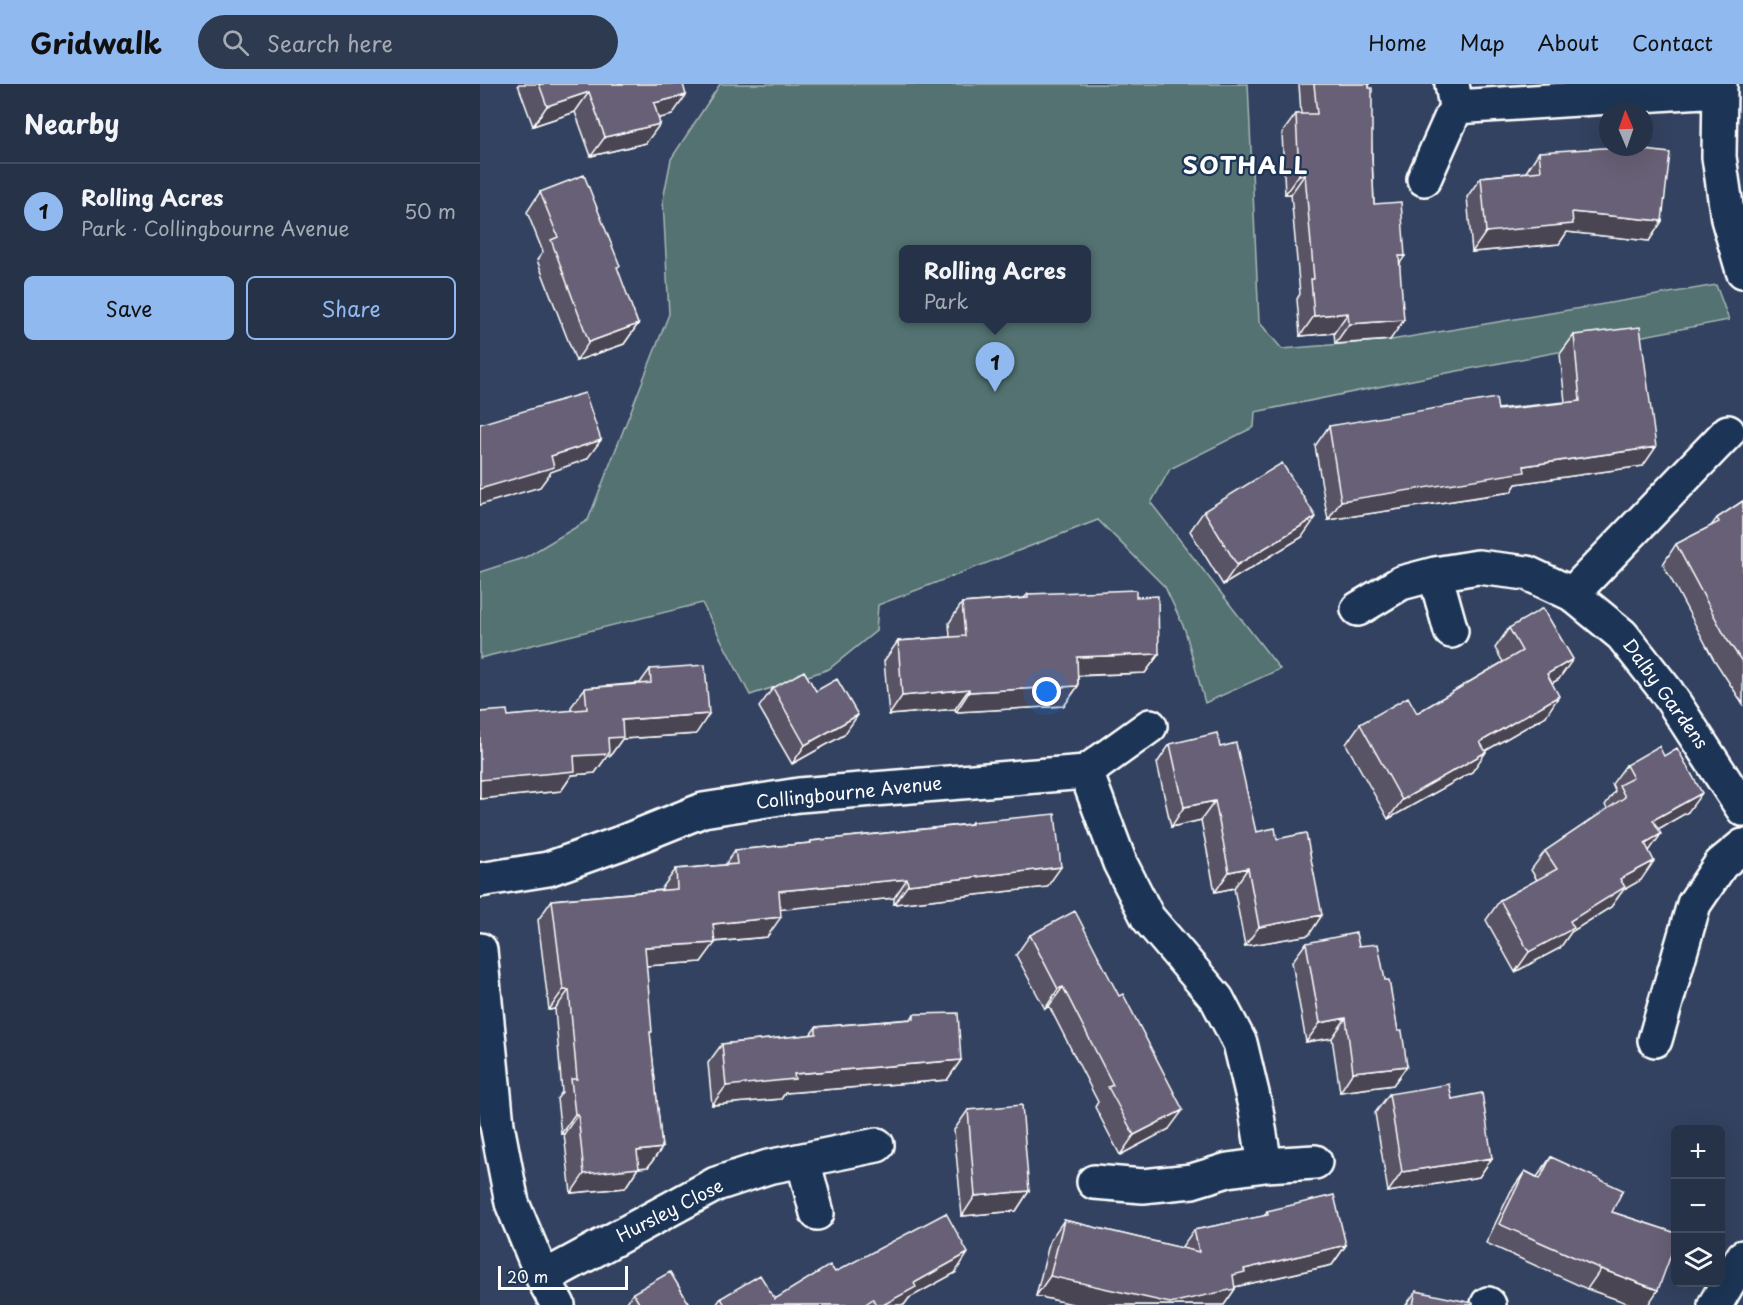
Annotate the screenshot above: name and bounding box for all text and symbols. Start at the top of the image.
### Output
search box [198,15,618,69]
text: Gridwalk [30,21,162,64]
icon: search [219,26,252,59]
text: Search here [267,26,393,59]
text: Home [1368,26,1427,58]
text: Map [1460,26,1505,58]
text: About [1538,26,1599,58]
text: Contact [1632,26,1713,58]
north arrow [1599,102,1653,156]
text: Nearby [24,104,119,143]
district label: SOTHALL [1183,146,1309,182]
text: Rolling Acres [81,180,224,213]
text: 1 [39,196,48,226]
text: 50 m [404,196,456,226]
text: Park · Collingbourne Avenue [81,213,350,243]
popup [899,245,1091,323]
text: Rolling Acres [924,253,1066,286]
button: Save [24,276,234,340]
button: Share [246,276,456,340]
text: Park [924,286,968,316]
pin: 1 [976,342,1014,392]
street label: Dalby Gardens [1617,632,1716,754]
your location [1032,677,1061,706]
street label: Collingbourne Avenue [754,768,943,815]
map controls [1671,1125,1725,1287]
button: + [1671,1125,1725,1179]
street label: Hursley Close [611,1171,727,1248]
button: − [1671,1179,1725,1233]
button: layers [1671,1233,1725,1287]
scale bar [498,1263,628,1290]
text: 20 m [507,1264,548,1288]

